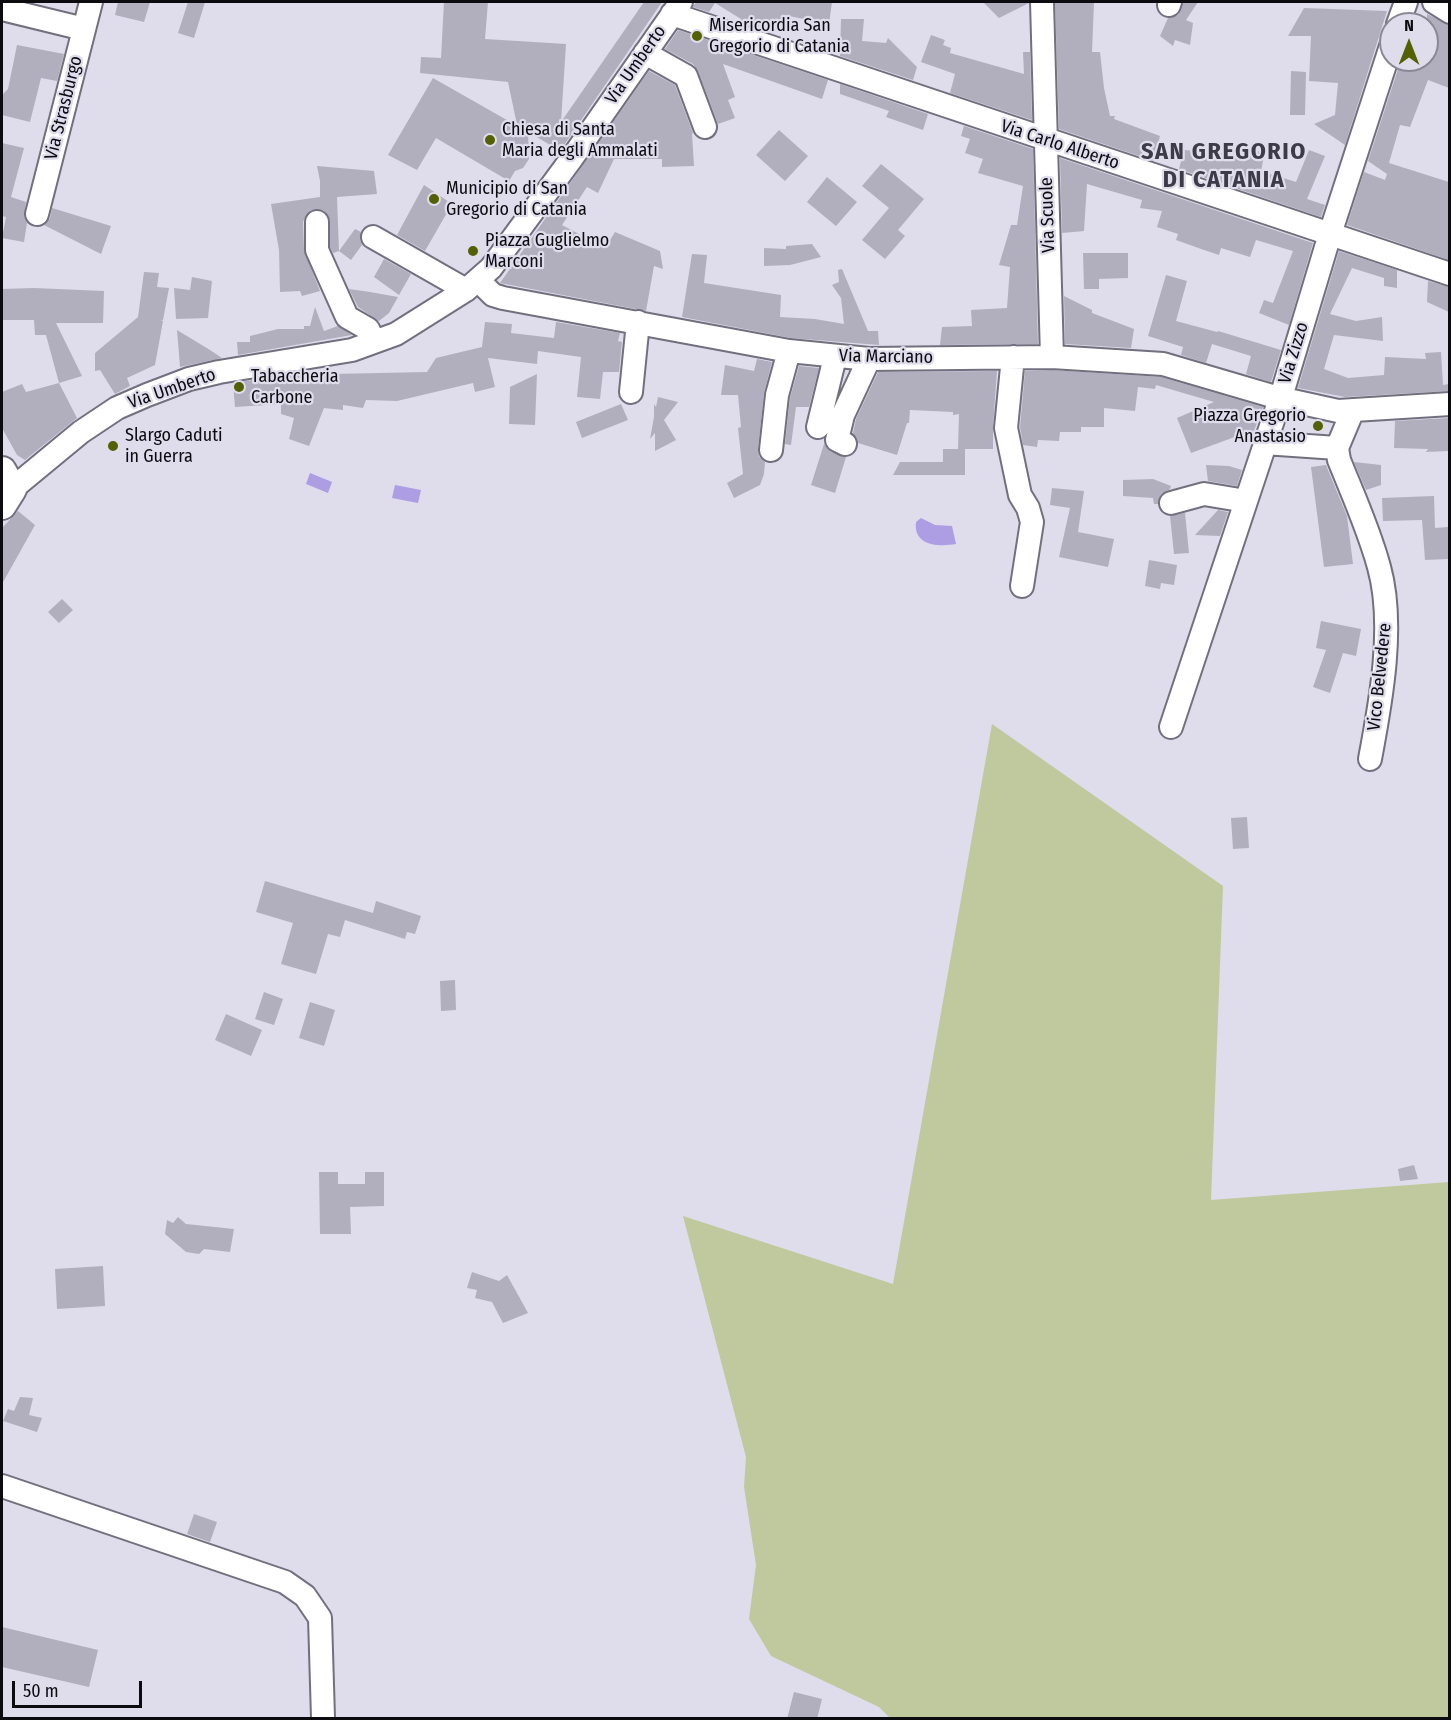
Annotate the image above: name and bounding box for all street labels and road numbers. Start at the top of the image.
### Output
street label: Via Umberto [601,22,671,108]
street label: Via Strasburgo [41,54,87,162]
street label: Via Carlo Alberto [998,116,1122,174]
street label: Via Scuole [1036,177,1060,253]
street label: Via Zizzo [1274,320,1314,386]
street label: Via Marciano [839,345,933,369]
street label: Via Umberto [125,364,219,414]
street label: Vico Belvedere [1364,622,1396,732]

